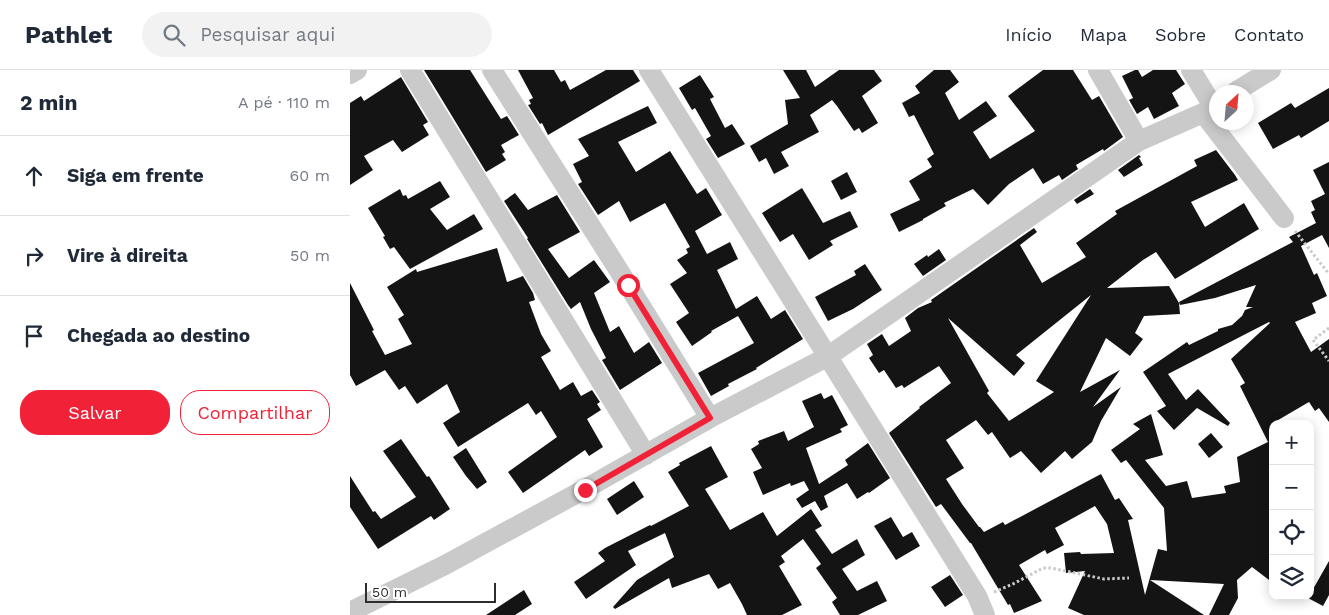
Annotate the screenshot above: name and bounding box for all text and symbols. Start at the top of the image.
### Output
search box [142,12,492,57]
text: Pathlet [25,21,112,49]
icon: search [160,21,188,49]
text: Pesquisar aqui [200,23,335,46]
text: Início [1005,24,1052,45]
text: Mapa [1080,24,1127,45]
text: Sobre [1155,24,1206,45]
text: Contato [1234,24,1304,45]
north arrow [1209,85,1254,130]
text: 2 min [20,90,77,115]
text: A pé · 110 m [238,93,330,112]
icon: ahead [20,162,48,190]
text: Siga em frente [67,164,204,187]
text: 60 m [290,166,330,185]
icon: right [20,242,48,270]
text: Vire à direita [67,244,188,267]
text: 50 m [290,246,330,265]
route start [617,274,640,297]
icon: arrive [20,322,48,350]
text: Chegada ao destino [67,324,250,347]
button: Salvar [20,390,170,435]
button: Compartilhar [180,390,330,435]
map controls [1269,420,1314,600]
button: + [1269,420,1314,465]
button: − [1269,465,1314,510]
route end [574,479,597,502]
button: locate [1269,510,1314,555]
button: layers [1269,555,1314,600]
scale bar [365,580,496,603]
text: 50 m [372,584,407,600]

